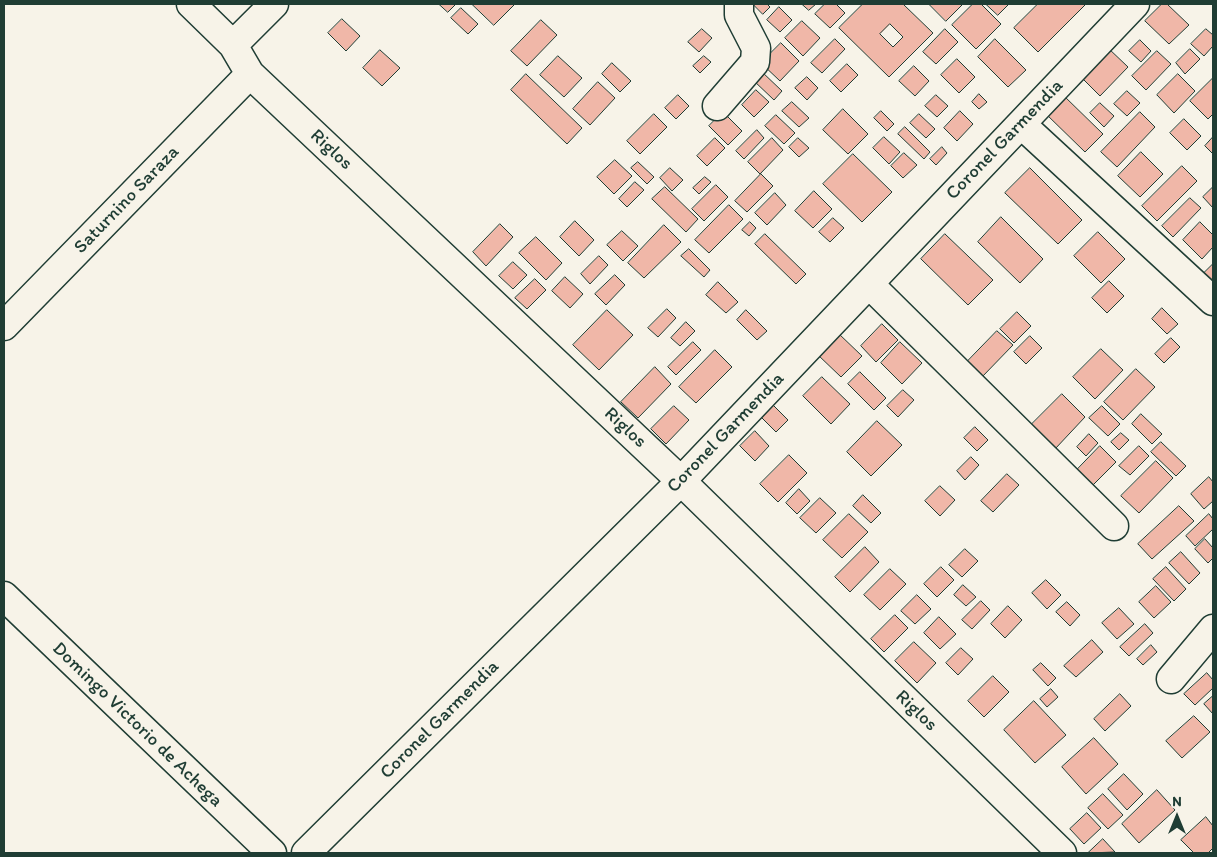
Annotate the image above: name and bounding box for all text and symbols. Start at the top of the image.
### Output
street label: Coronel Garmendia [942,75,1068,205]
street label: Riglos [305,125,357,175]
street label: Saturnino Saraza [70,141,184,259]
street label: Coronel Garmendia [663,368,789,498]
street label: Riglos [599,403,651,453]
street label: Domingo Victorio de Achega [47,638,227,812]
street label: Coronel Garmendia [376,656,504,784]
street label: Riglos [890,686,942,736]
north arrow [1152,792,1202,842]
text: N [1172,793,1182,810]

